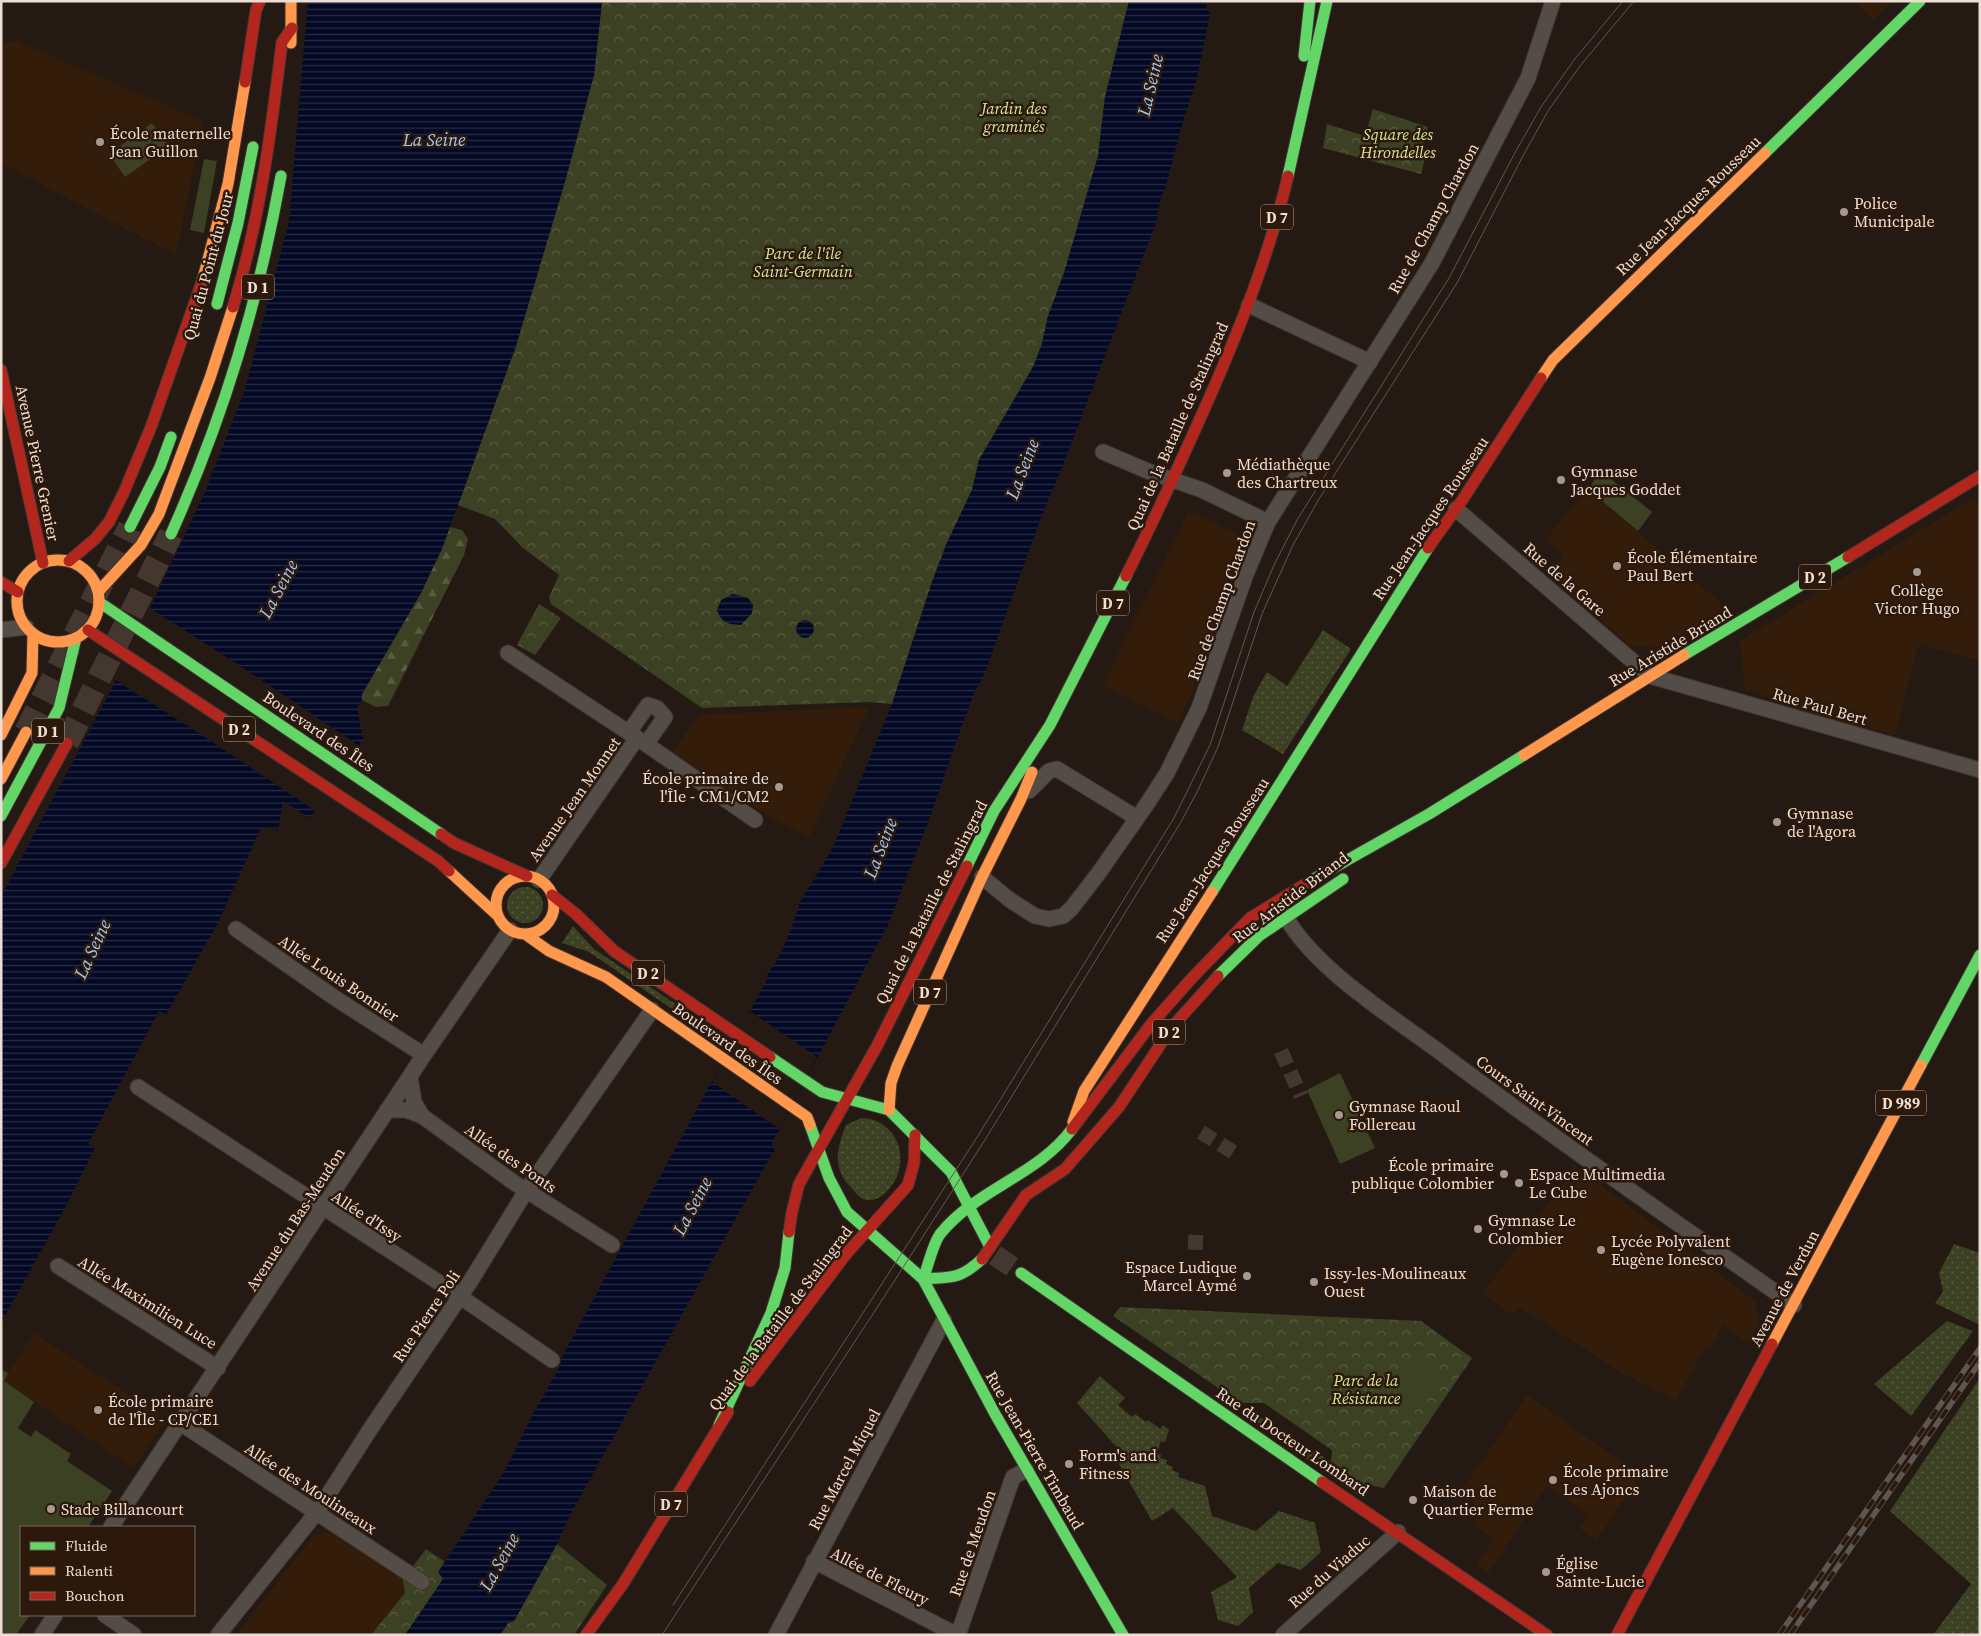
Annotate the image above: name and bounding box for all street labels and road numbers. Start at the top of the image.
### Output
street label: Rue Jean-Jacques Rousseau [1611,130,1765,280]
street label: Rue de Champ Chardon [1382,138,1484,297]
street label: Quai du Point du Jour [178,189,238,343]
road number: D 7 [1261,204,1293,230]
road number: D 1 [242,274,274,300]
street label: Quai de la Bataille de Stalingrad [1121,318,1233,534]
street label: Avenue Pierre Grenier [11,383,65,543]
street label: Rue Jean-Jacques Rousseau [1367,432,1493,604]
street label: Rue de Champ Chardon [1182,516,1260,683]
street label: Rue de la Gare [1519,537,1611,621]
road number: D 2 [1799,564,1831,590]
road number: D 7 [1097,590,1129,616]
street label: Rue Aristide Briand [1604,601,1736,691]
street label: Rue Paul Bert [1770,682,1871,730]
street label: Boulevard des Îles [259,686,379,776]
road number: D 2 [223,716,255,742]
road number: D 1 [32,718,64,744]
street label: Avenue Jean Monnet [523,732,626,866]
street label: Rue Jean-Jacques Rousseau [1150,773,1274,947]
street label: Quai de la Bataille de Stalingrad [870,796,992,1008]
street label: Rue Aristide Briand [1228,846,1352,948]
street label: Allée Louis Bonnier [274,929,404,1027]
road number: D 2 [632,960,664,986]
road number: D 7 [914,980,946,1004]
street label: Boulevard des Îles [669,997,788,1089]
road number: D 2 [1153,1020,1185,1044]
street label: Cours Saint-Vincent [1472,1050,1599,1151]
road number: D 989 [1876,1090,1926,1116]
street label: Allée des Ponts [461,1118,561,1198]
street label: Avenue du Bas-Meudon [240,1143,350,1295]
street label: Allée d'Issy [328,1185,407,1247]
street label: Quai de la Bataille de Stalingrad [703,1221,857,1415]
street label: Avenue de Verdun [1744,1226,1824,1350]
street label: Allée Maximilien Luce [74,1250,222,1354]
street label: Rue Pierre Poli [387,1266,465,1366]
street label: Rue Jean-Pierre Timbaud [981,1367,1089,1533]
street label: Rue du Docteur Lombard [1212,1382,1374,1500]
street label: Rue Marcel Miquel [803,1404,885,1534]
street label: Allée des Moulineaux [241,1437,382,1539]
street label: Rue de Meudon [943,1487,1001,1599]
road number: D 7 [655,1492,687,1516]
street label: Rue du Viaduc [1283,1529,1375,1613]
street label: Allée de Fleury [827,1542,934,1611]

